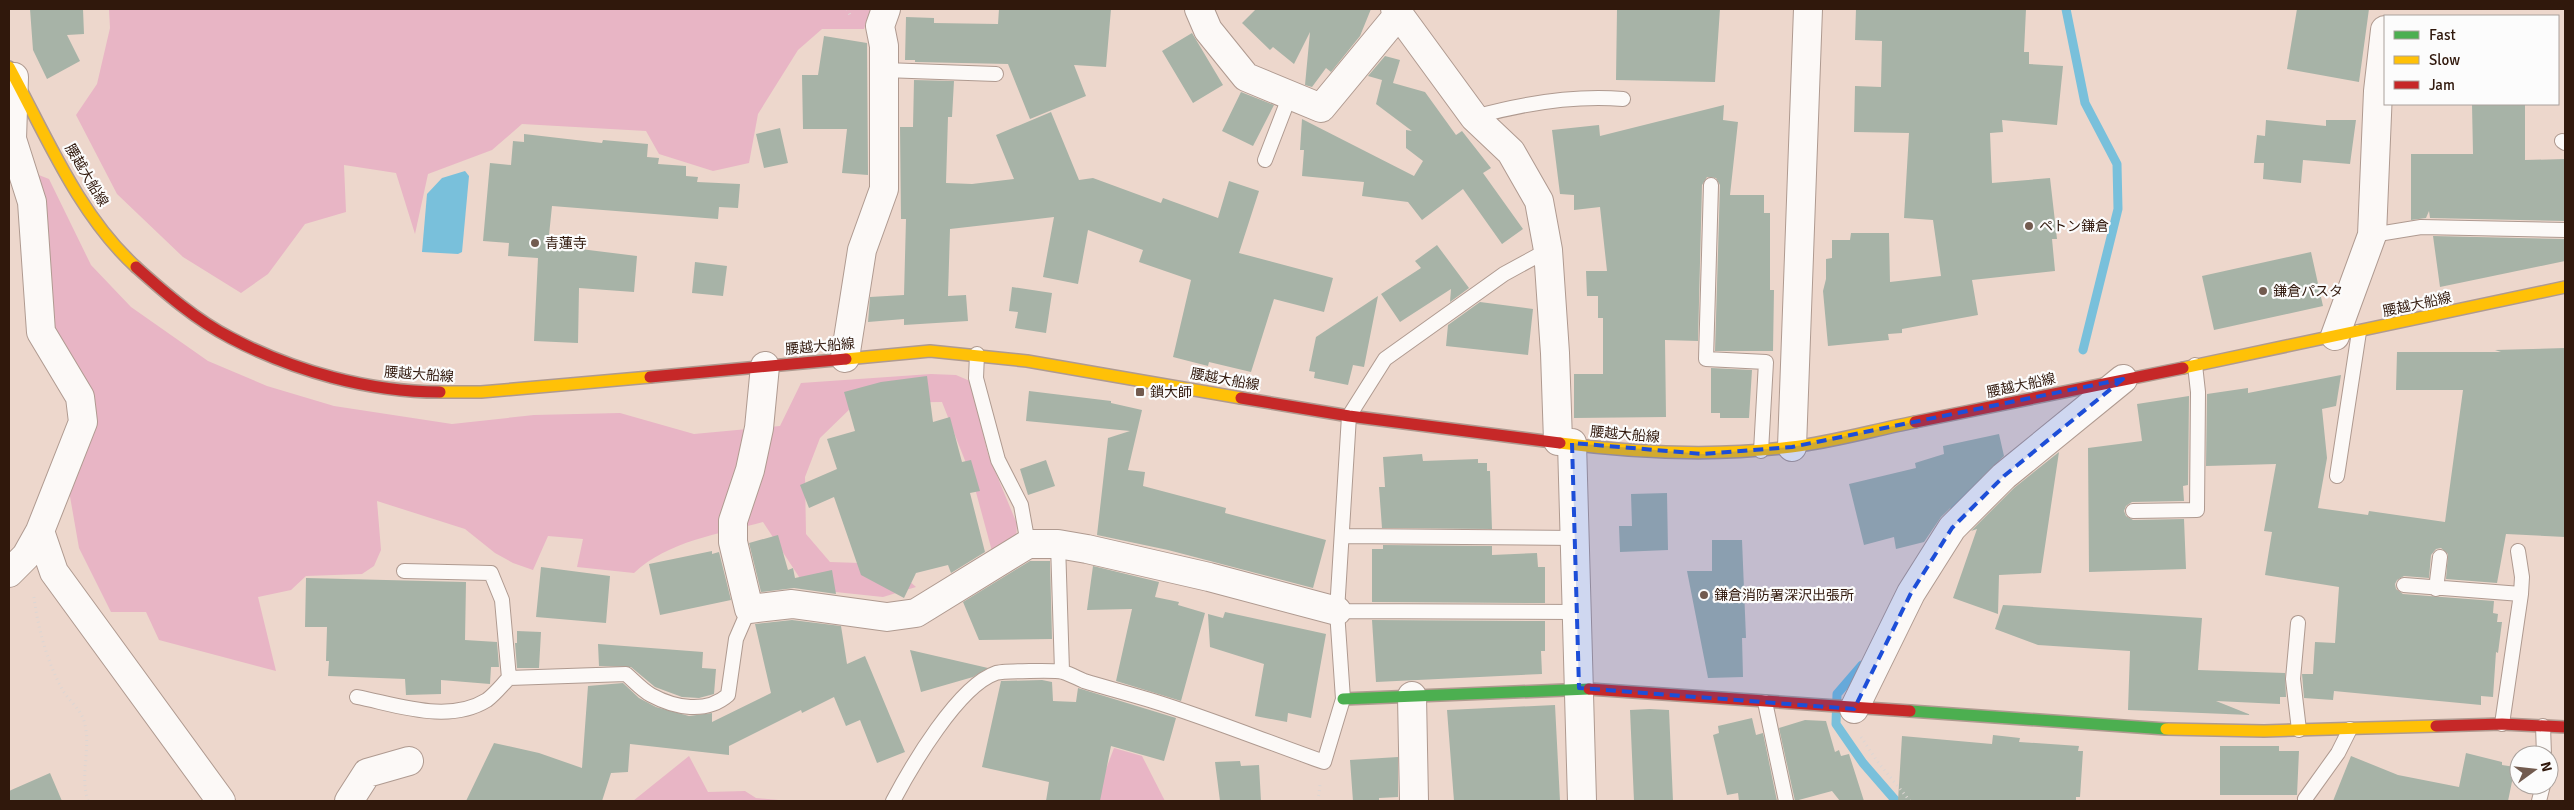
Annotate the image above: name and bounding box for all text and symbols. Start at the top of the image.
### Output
legend [2384,15,2559,105]
text: Fast [2429,26,2456,44]
text: Slow [2429,51,2460,69]
text: Jam [2429,76,2455,94]
street label: 腰越大船線 [61,141,112,210]
place label: ペトン鎌倉 [2039,218,2109,235]
marker: ペトン鎌倉 [2023,220,2035,232]
place label: 青蓮寺 [545,235,587,252]
marker: 青蓮寺 [529,237,541,249]
place label: 鎌倉パスタ [2273,283,2343,300]
marker: 鎌倉パスタ [2257,285,2269,297]
street label: 腰越大船線 [2381,289,2453,320]
street label: 腰越大船線 [784,335,856,358]
street label: 腰越大船線 [383,364,454,385]
street label: 腰越大船線 [1189,365,1261,394]
street label: 腰越大船線 [1985,370,2057,401]
place label: 鎖大師 [1150,384,1192,401]
marker: 鎖大師 [1134,386,1146,398]
street label: 腰越大船線 [1589,423,1661,446]
place label: 鎌倉消防署深沢出張所 [1714,587,1854,604]
marker: 鎌倉消防署深沢出張所 [1698,589,1710,601]
north arrow [2509,745,2559,795]
text: N [2537,760,2556,774]

